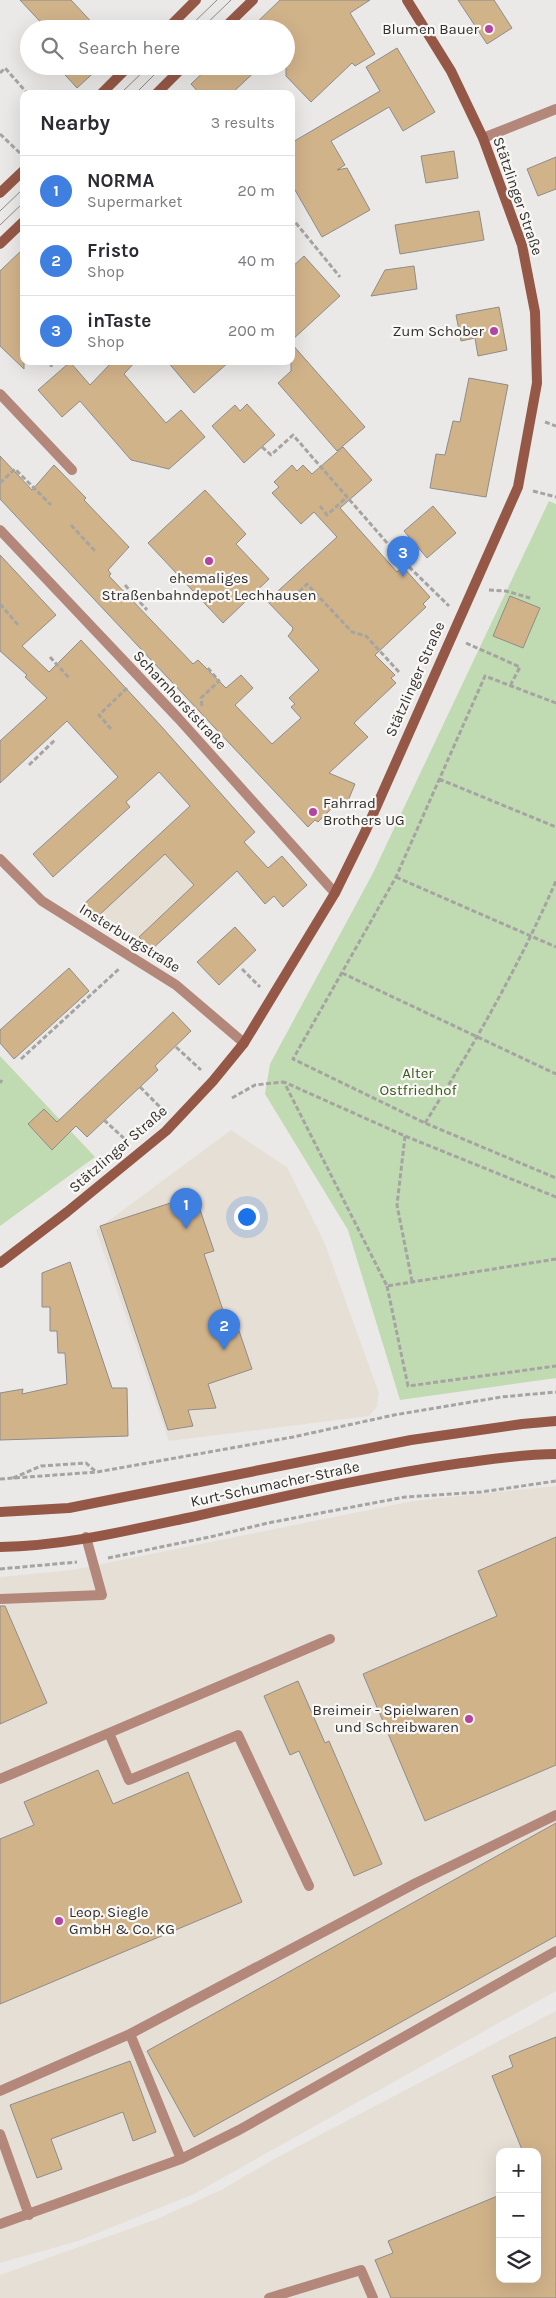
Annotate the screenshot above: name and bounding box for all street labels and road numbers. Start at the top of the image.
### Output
street label: Stätzlinger Straße [489,134,547,258]
street label: Stätzlinger Straße [382,619,448,739]
street label: Scharnhorststraße [129,647,231,753]
street label: Insterburgstraße [76,900,184,976]
street label: Stätzlinger Straße [65,1102,171,1196]
street label: Kurt-Schumacher-Straße [189,1457,361,1511]

